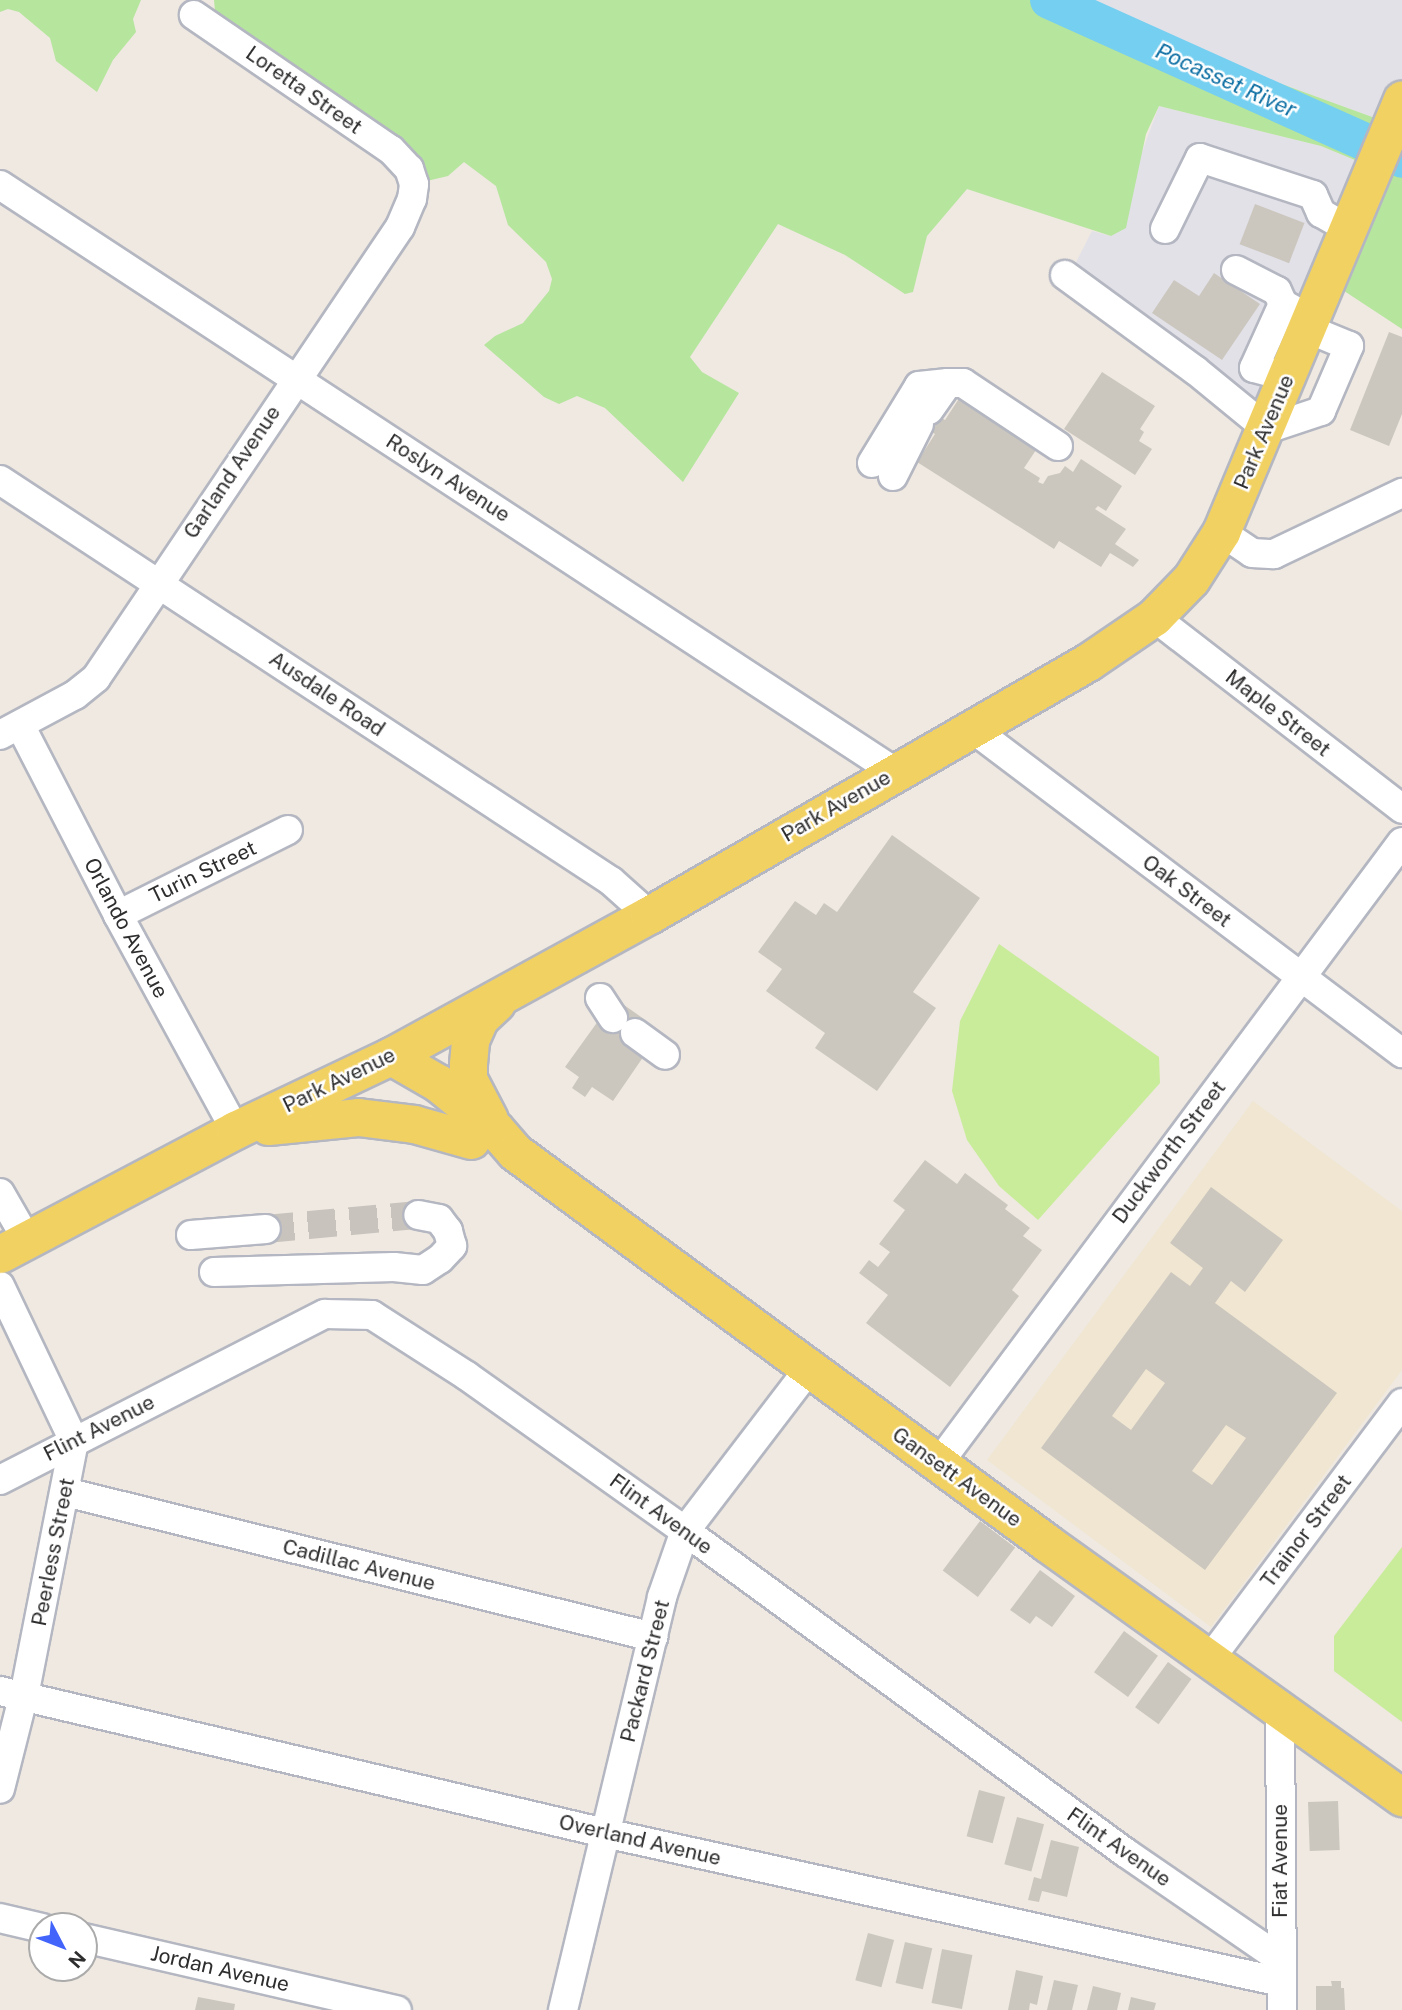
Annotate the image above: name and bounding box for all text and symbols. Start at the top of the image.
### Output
water label: Pocasset River [1151,37,1301,123]
street label: Loretta Street [241,41,367,139]
street label: Park Avenue [1229,371,1299,493]
street label: Garland Avenue [178,401,286,543]
street label: Roslyn Avenue [381,429,515,527]
street label: Ausdale Road [264,646,390,742]
street label: Maple Street [1220,664,1336,762]
street label: Park Avenue [777,765,895,847]
street label: Turin Street [145,835,261,909]
street label: Oak Street [1137,849,1237,933]
street label: Orlando Avenue [78,854,174,1002]
street label: Park Avenue [279,1042,399,1118]
street label: Duckworth Street [1107,1075,1231,1229]
street label: Flint Avenue [39,1389,159,1467]
street label: Gansett Avenue [887,1422,1027,1532]
street label: Flint Avenue [605,1468,717,1560]
street label: Trainor Street [1255,1469,1357,1593]
street label: Peerless Street [26,1476,80,1628]
street label: Cadillac Avenue [280,1534,438,1596]
street label: Packard Street [615,1597,675,1745]
street label: Flint Avenue [1062,1802,1176,1892]
street label: Fiat Avenue [1267,1804,1293,1918]
street label: Overland Avenue [556,1809,724,1871]
north arrow [28,1912,98,1982]
street label: Jordan Avenue [148,1941,292,1997]
text: N [64,1947,90,1973]

